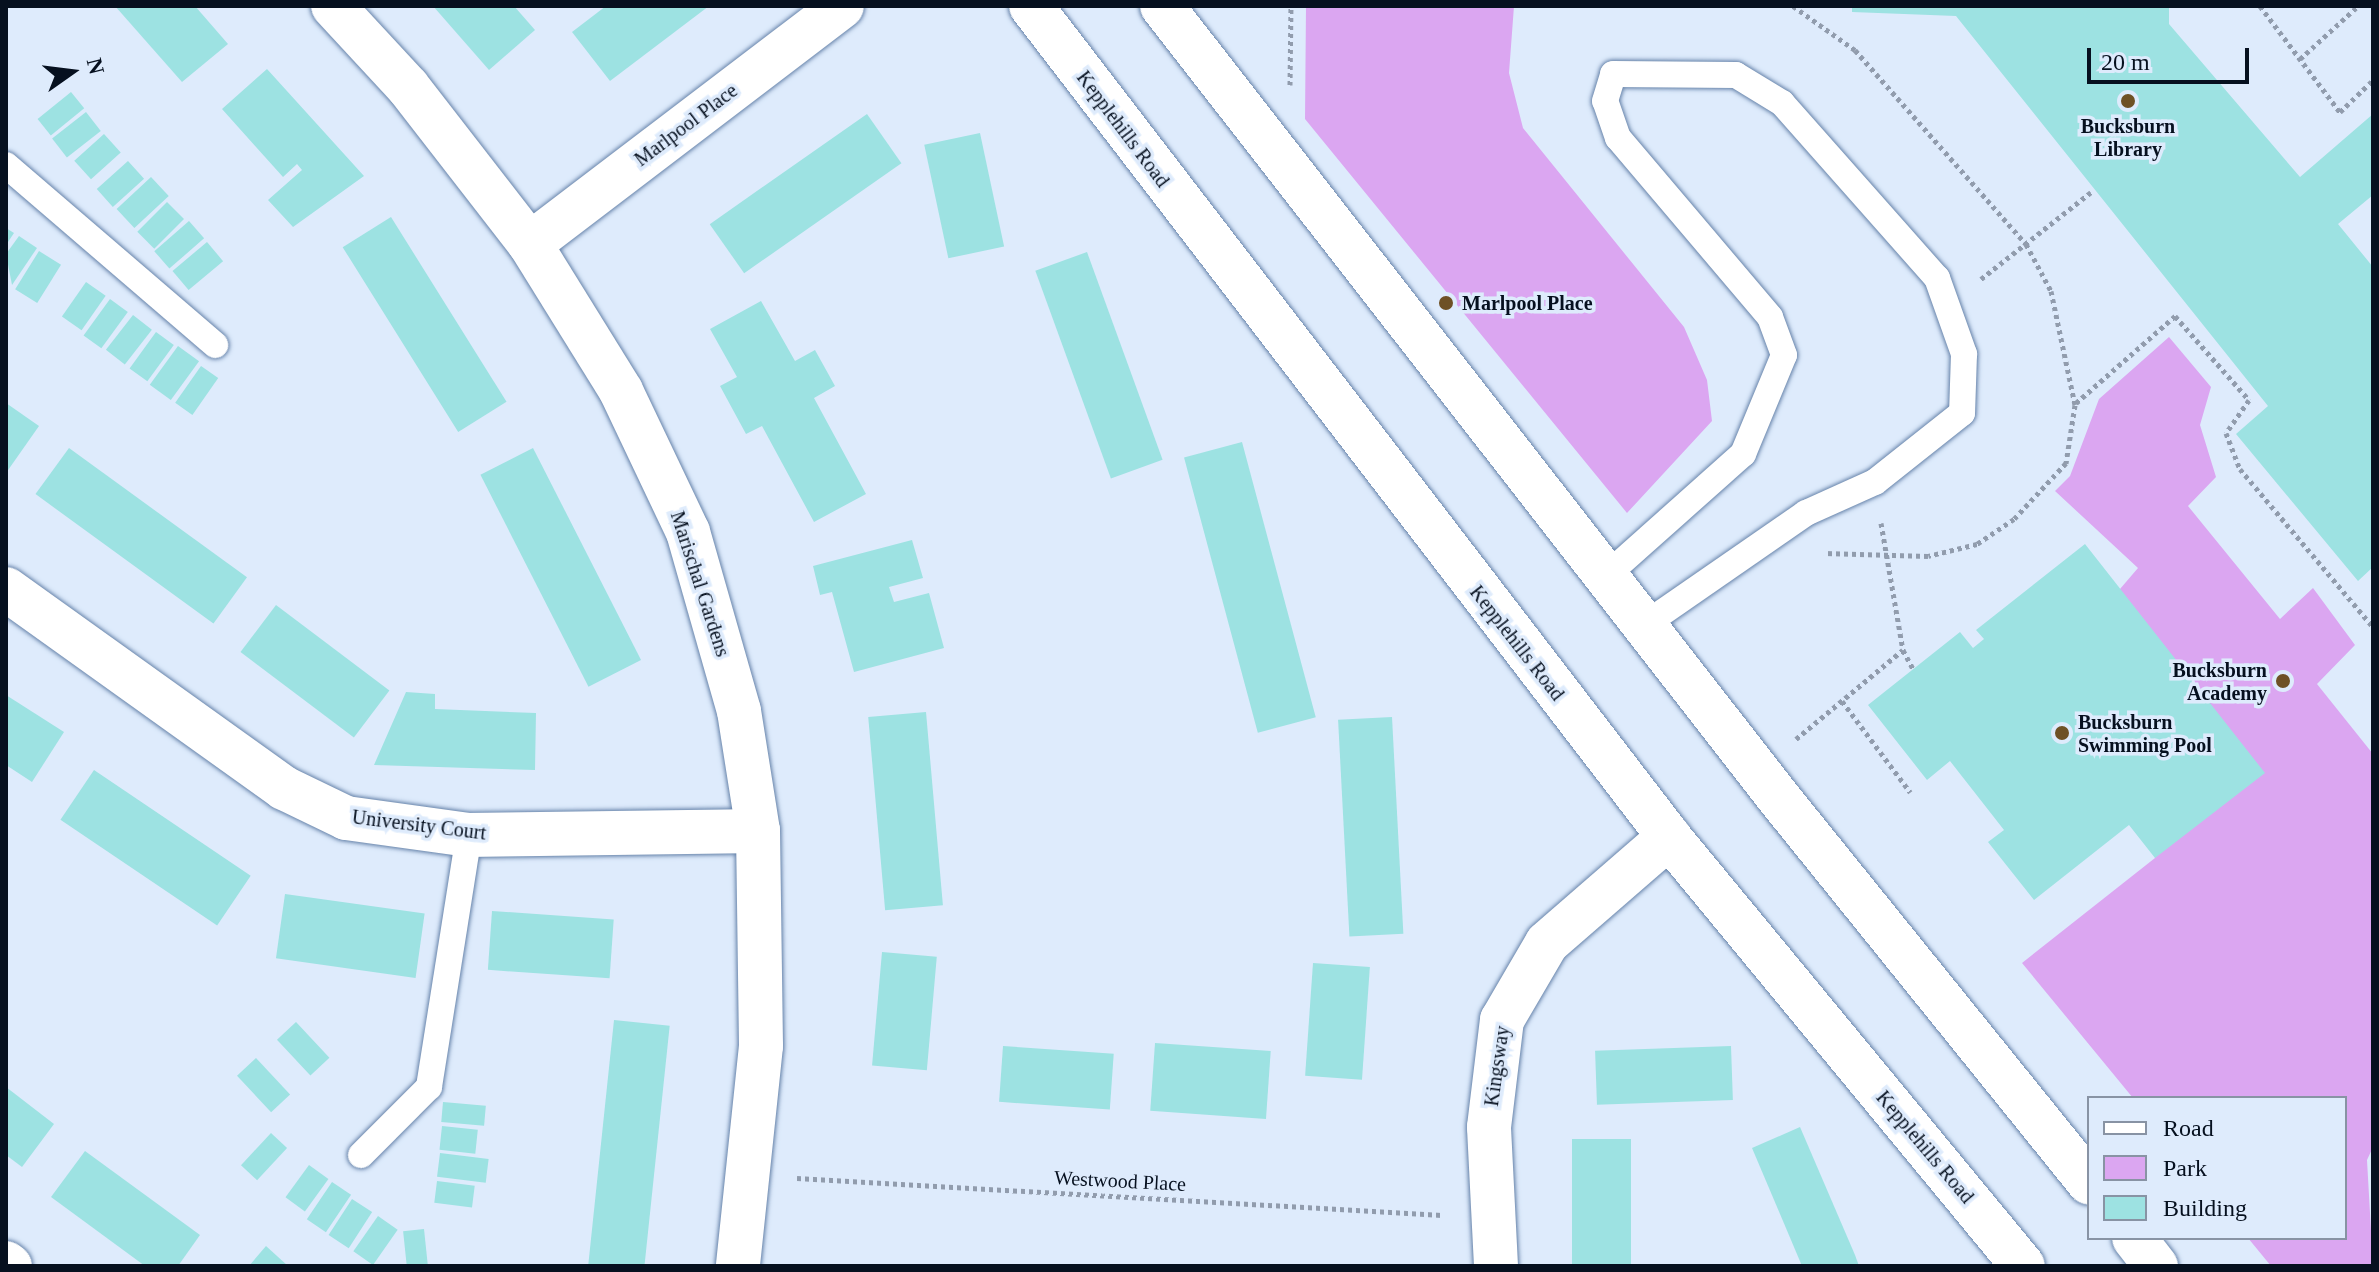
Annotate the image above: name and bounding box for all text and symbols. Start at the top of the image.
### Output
north arrow [32,32,112,112]
scale bar [2091,32,2253,82]
text: 20 m [2101,49,2150,75]
text: N [82,55,110,77]
street label: Kepplehills Road [1071,66,1175,192]
street label: Marlpool Place [630,78,742,172]
marker: Bucksburn Library [2119,92,2137,110]
place label: Bucksburn Library [2081,114,2175,161]
place label: Marlpool Place [1462,291,1593,315]
marker: Marlpool Place [1437,294,1455,312]
street label: Marischal Gardens [665,508,735,660]
street label: Kepplehills Road [1465,581,1569,705]
place label: Bucksburn Academy [2173,658,2267,705]
marker: Bucksburn Academy [2274,672,2292,690]
place label: Bucksburn Swimming Pool [2078,710,2212,757]
marker: Bucksburn Swimming Pool [2053,724,2071,742]
street label: University Court [351,805,487,845]
street label: Kingsway [1479,1024,1515,1108]
street label: Kepplehills Road [1871,1086,1979,1208]
legend [2087,1096,2347,1240]
text: Road [2163,1115,2214,1141]
text: Park [2163,1155,2207,1181]
street label: Westwood Place [1053,1166,1187,1196]
text: Building [2163,1195,2247,1221]

